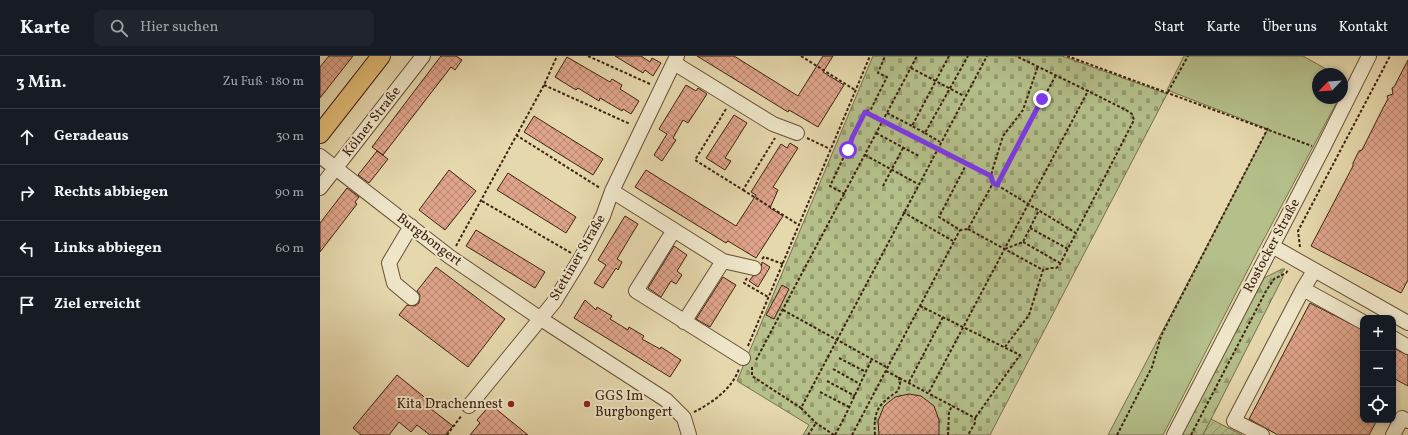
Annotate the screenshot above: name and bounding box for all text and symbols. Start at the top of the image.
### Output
search box [94,10,374,46]
text: Karte [20,15,70,41]
icon: search [108,17,130,39]
text: Hier suchen [140,17,218,38]
text: Start [1154,18,1184,37]
text: Karte [1206,18,1240,37]
text: Über uns [1262,18,1317,37]
text: Kontakt [1339,18,1388,37]
north arrow [1312,68,1348,104]
text: 3 Min. [16,71,67,94]
text: Zu Fuß · 180 m [223,73,304,91]
street label: Kölner Straße [338,83,406,161]
route end [1033,90,1051,108]
icon: ahead [16,126,38,148]
text: Geradeaus [54,126,129,147]
text: 30 m [276,128,304,146]
route start [839,141,857,159]
icon: right [16,182,38,204]
text: Rechts abbiegen [54,182,169,203]
text: 90 m [275,184,304,202]
street label: Rostocker Straße [1239,195,1305,296]
street label: Burgbongert [392,209,466,271]
street label: Stettiner Straße [545,211,611,305]
icon: left [16,238,38,260]
text: Links abbiegen [54,238,162,259]
text: 60 m [276,240,304,258]
icon: arrive [16,294,38,316]
text: Ziel erreicht [54,294,141,315]
map controls [1360,315,1396,423]
button: + [1360,315,1396,351]
button: − [1360,351,1396,387]
place label: GGS Im Burgbongert [595,387,673,422]
button: locate [1360,387,1396,423]
place label: Kita Drachennest [396,395,503,414]
marker: Kita Drachennest [506,399,516,409]
marker: GGS Im Burgbongert [582,399,592,409]

